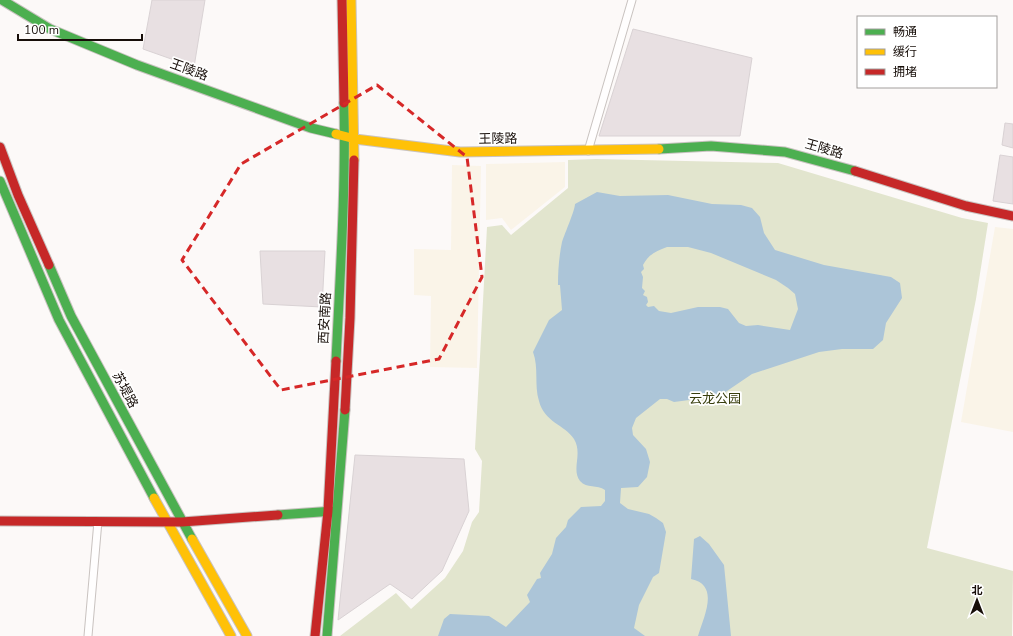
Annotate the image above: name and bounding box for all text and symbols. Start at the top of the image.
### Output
scale bar [18,16,142,42]
legend [857,16,997,88]
text: 100 m [24,22,59,38]
text: 畅通 [893,24,917,40]
text: 缓行 [893,44,917,60]
street label: 王陵路 [168,55,210,85]
text: 拥堵 [893,64,917,80]
street label: 王陵路 [478,130,518,148]
street label: 王陵路 [803,135,845,163]
street label: 西安南路 [315,292,335,344]
street label: 苏堤路 [108,369,142,411]
park label: 云龙公园 [689,390,741,408]
north arrow [957,580,997,620]
text: 北 [972,583,983,598]

